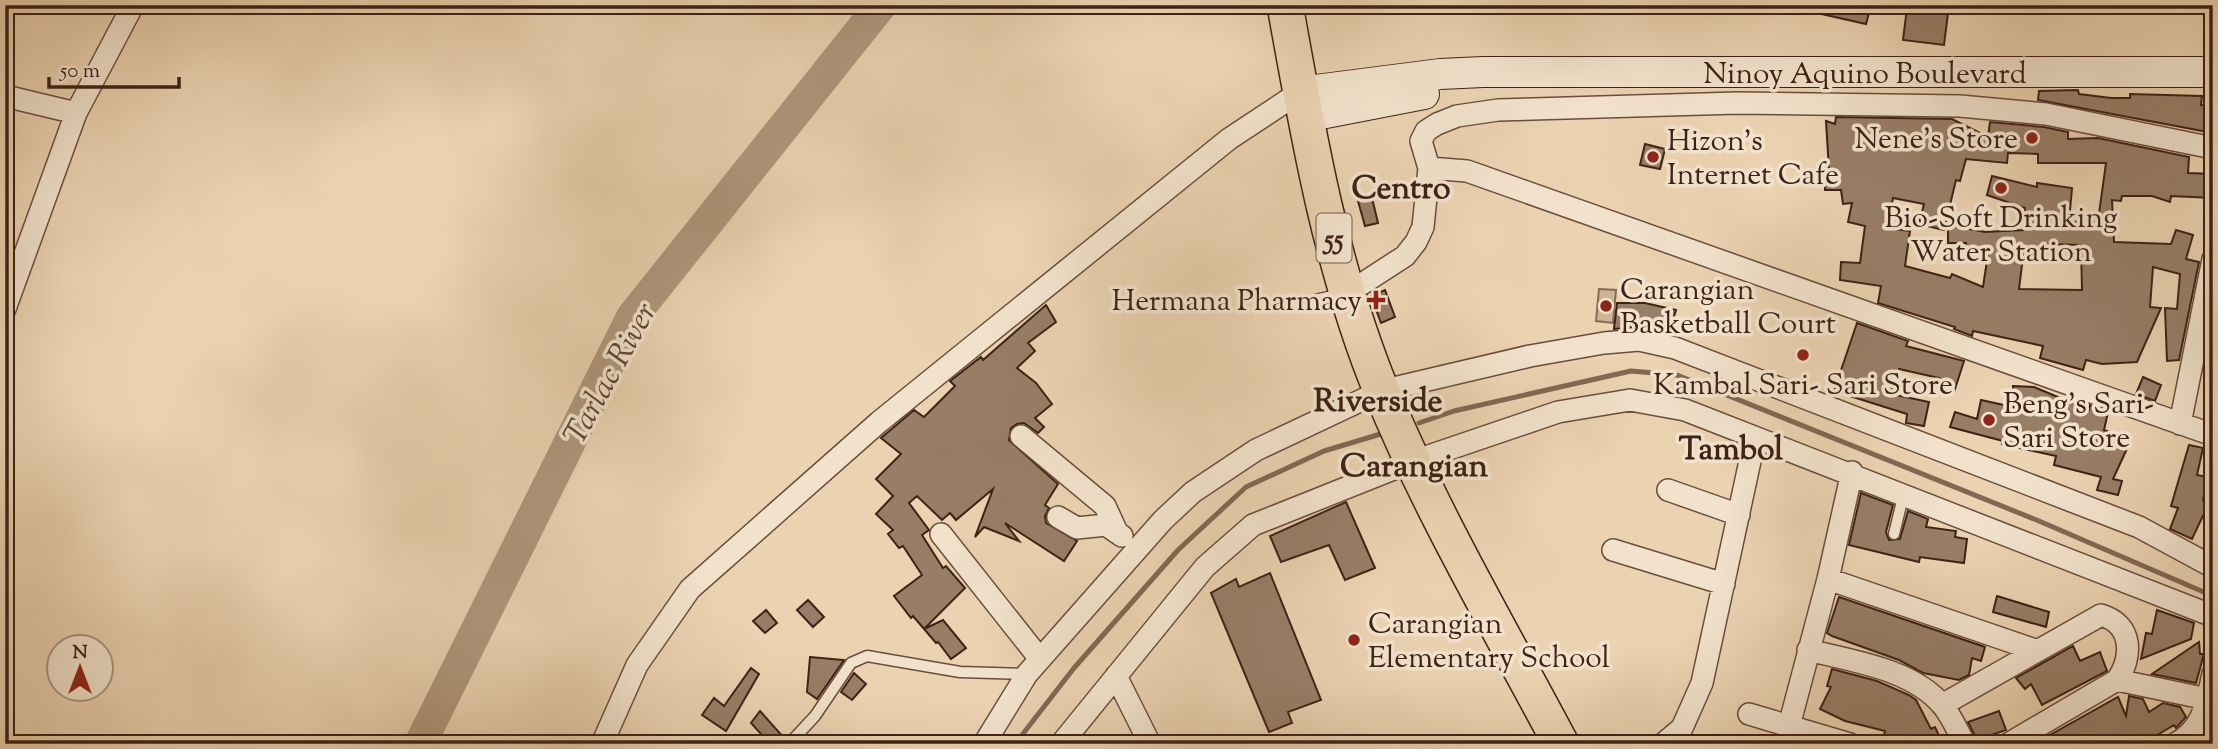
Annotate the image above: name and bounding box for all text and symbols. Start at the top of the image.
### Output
scale bar [49,46,178,90]
street label: Ninoy Aquino Boulevard [1703,54,2027,97]
text: 50 m [59,57,100,87]
place label: Nene's Store [1855,119,2018,162]
place label: Hizon's Internet Cafe [1667,121,1839,198]
marker: Nene's Store [2024,130,2040,146]
marker: Hizon's Internet Cafe [1645,149,1661,165]
district label: Centro [1352,167,1450,213]
marker: Bio-Soft Drinking Water Station [1993,180,2009,196]
place label: Bio-Soft Drinking Water Station [1884,198,2118,275]
road number: 55 [1316,214,1352,262]
place label: Carangian Basketball Court [1620,270,1836,347]
place label: Hermana Pharmacy [1111,281,1362,324]
marker: Hermana Pharmacy [1368,292,1384,308]
water label: Tarlac River [554,295,670,454]
marker: Carangian Basketball Court [1598,298,1614,314]
marker: Kambal Sari- Sari Store [1795,347,1811,363]
place label: Kambal Sari- Sari Store [1653,365,1953,408]
district label: Riverside [1314,380,1442,426]
place label: Beng's Sari- Sari Store [2003,384,2154,461]
marker: Beng's Sari- Sari Store [1981,412,1997,428]
district label: Tambol [1679,428,1783,474]
district label: Carangian [1340,444,1488,492]
place label: Carangian Elementary School [1368,604,1610,681]
marker: Carangian Elementary School [1346,632,1362,648]
north arrow [46,634,116,704]
text: N [72,640,88,667]

